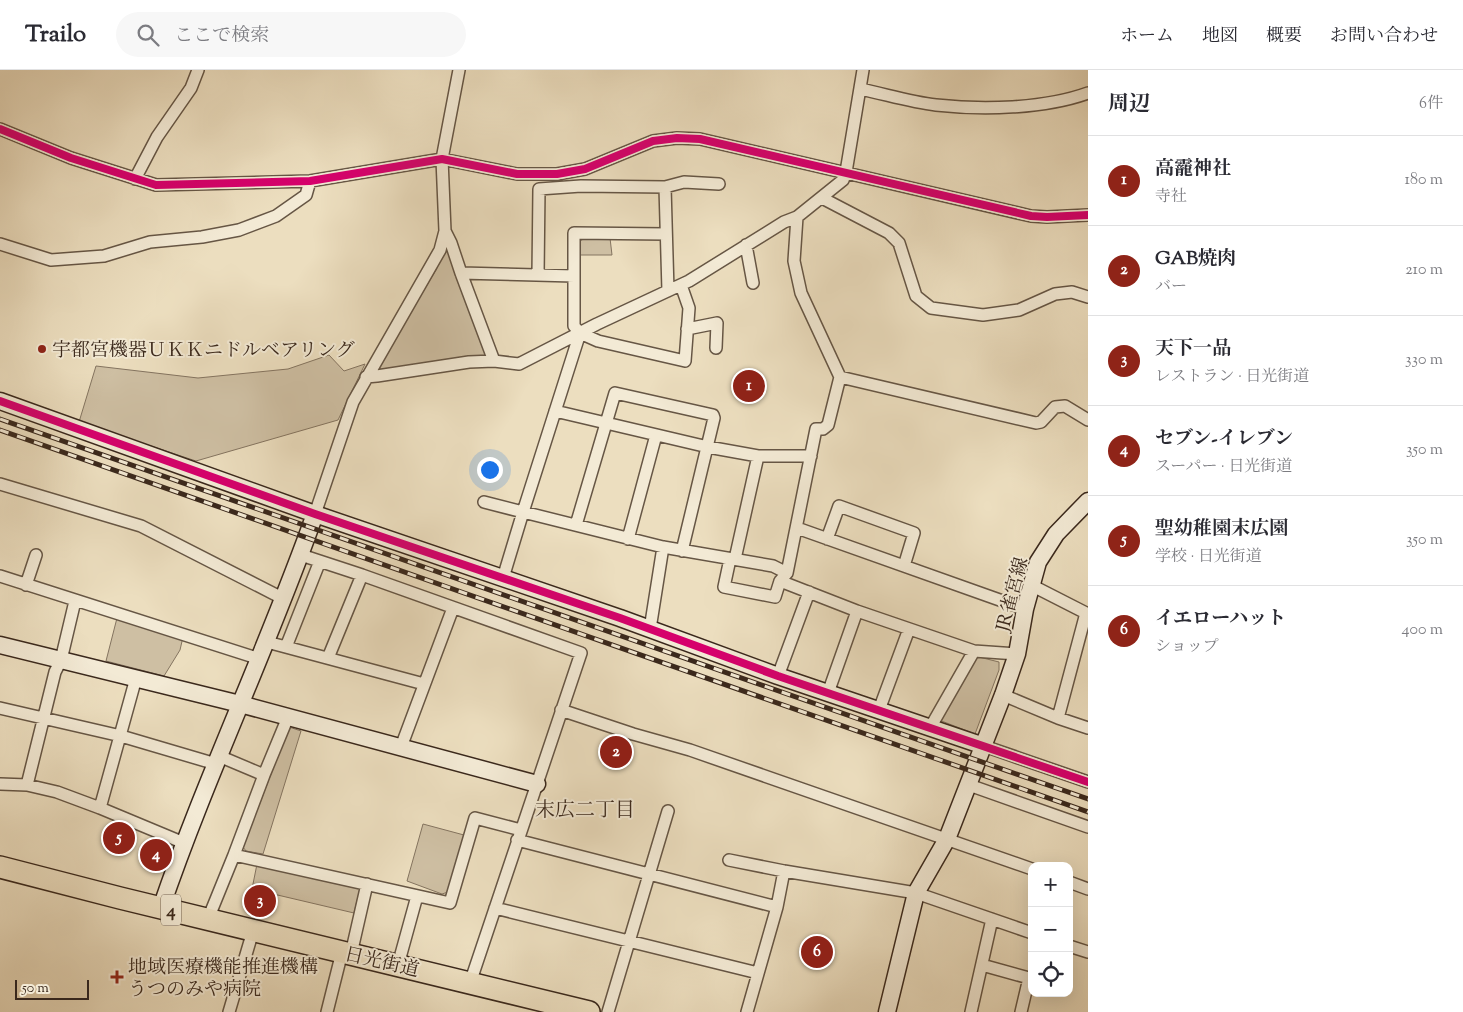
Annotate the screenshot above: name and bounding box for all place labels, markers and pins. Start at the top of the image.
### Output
place label: 宇都宮機器ＵＫＫニドルベアリング [52,338,355,365]
marker: 宇都宮機器ＵＫＫニドルベアリング [36,343,48,355]
pin: 1 [733,367,765,405]
pin: 2 [600,733,632,771]
pin: 5 [103,819,135,857]
pin: 4 [140,836,172,874]
pin: 3 [244,882,276,920]
pin: 6 [801,933,833,971]
place label: 地域医療機能推進機構 うつのみや病院 [128,955,318,1004]
marker: 地域医療機能推進機構 うつのみや病院 [110,970,124,984]

